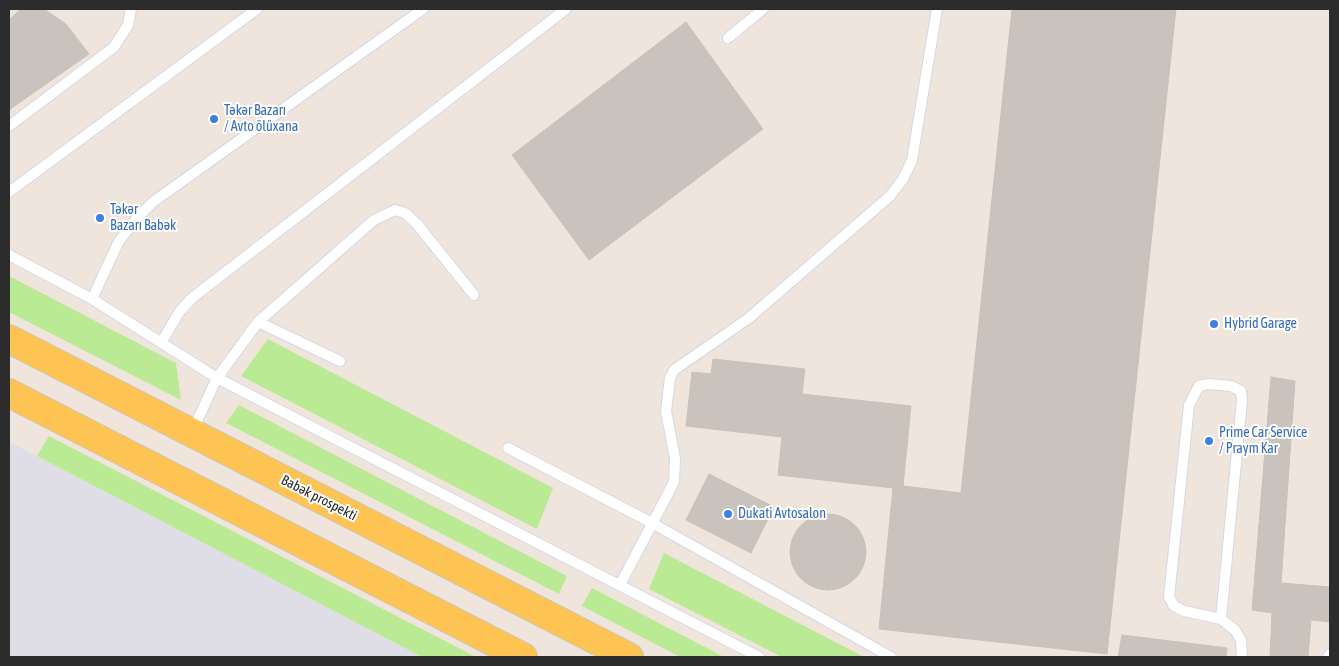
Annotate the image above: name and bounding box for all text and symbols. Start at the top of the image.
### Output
place label: Təkər Bazarı / Avto ölüxana [224,103,298,136]
marker: Təkər Bazarı / Avto ölüxana [208,113,220,125]
place label: Təkər Bazarı Babək [110,202,176,234]
marker: Təkər Bazarı Babək [94,212,106,224]
place label: Hybrid Garage [1224,316,1297,332]
marker: Hybrid Garage [1208,318,1220,330]
place label: Prime Car Service / Praym Kar [1219,425,1307,458]
marker: Prime Car Service / Praym Kar [1203,435,1215,447]
street label: Babək prospekti [278,472,360,524]
place label: Dukati Avtosalon [738,506,826,522]
marker: Dukati Avtosalon [722,508,734,520]

